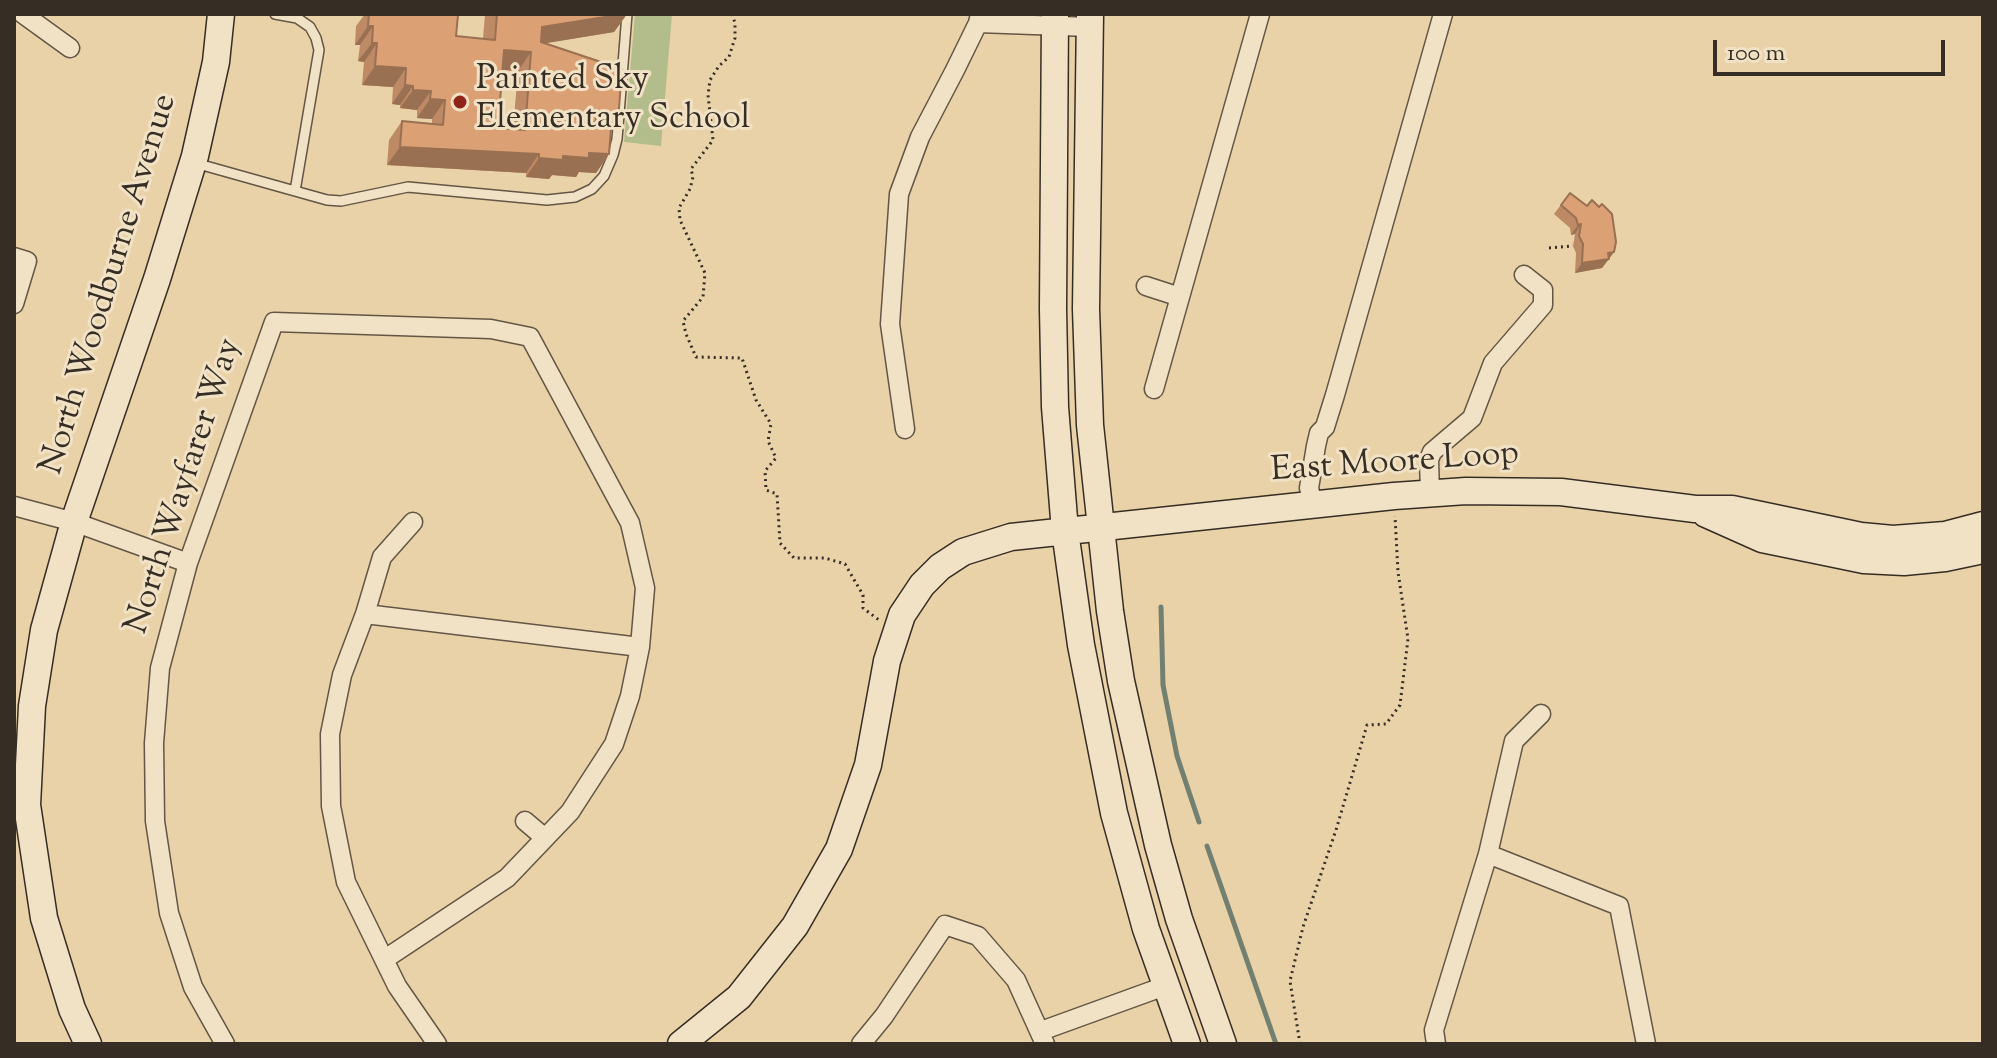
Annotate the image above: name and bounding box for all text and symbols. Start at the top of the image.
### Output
scale bar [1717,24,1949,74]
text: 100 m [1727,37,1785,71]
place label: Painted Sky Elementary School [476,62,750,142]
street label: North Woodburne Avenue [34,90,188,480]
marker: Painted Sky Elementary School [451,93,469,111]
street label: North Wayfarer Way [119,334,253,640]
street label: East Moore Loop [1270,436,1520,494]

